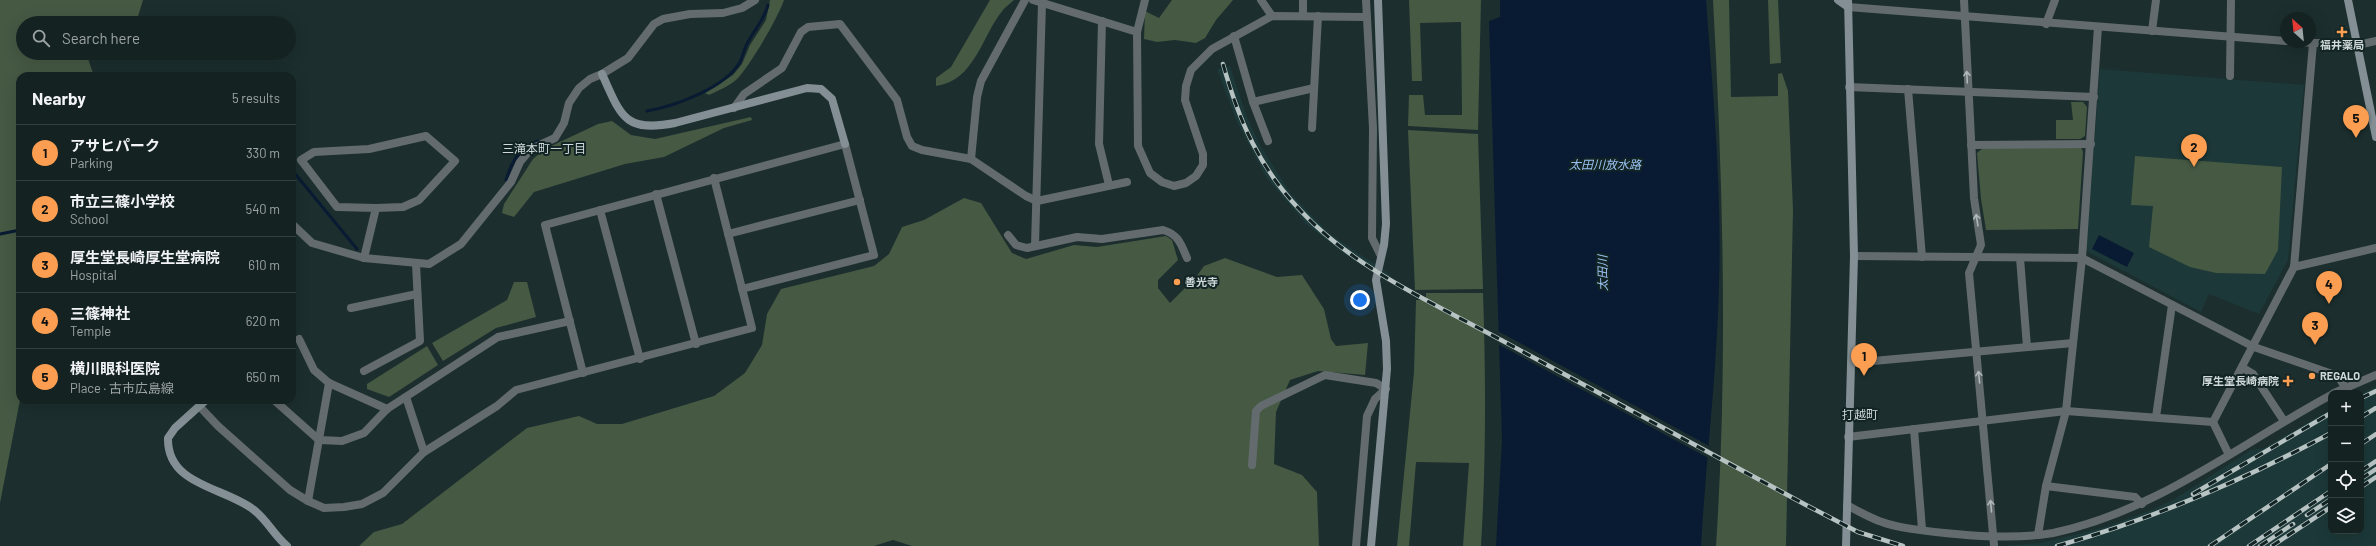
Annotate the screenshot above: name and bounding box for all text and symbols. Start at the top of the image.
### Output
north arrow [2280,12,2316,48]
search box [16,16,296,60]
icon: search [30,27,52,49]
marker: 福井薬局 [2337,27,2347,37]
text: Search here [62,29,140,47]
place label: 福井薬局 [2320,38,2364,51]
one-way arrow [1964,71,1971,84]
text: Nearby [32,88,86,108]
text: 5 results [232,90,280,106]
pin: 5 [2343,105,2369,138]
pin: 2 [2181,134,2207,167]
text: アサヒパーク [70,136,160,154]
district label: 三滝本町一丁目 [502,141,586,155]
text: 1 [43,145,47,161]
text: 330 m [246,145,280,161]
text: Parking [70,155,113,171]
water label: 太田川放水路 [1569,157,1642,171]
text: 市立三篠小学校 [70,192,175,210]
text: 2 [41,201,49,217]
text: 540 m [245,201,280,217]
text: School [70,211,108,227]
one-way arrow [1973,214,1981,227]
text: 厚生堂長崎厚生堂病院 [70,248,220,266]
water label: 太田川 [1595,253,1609,291]
text: 3 [41,257,49,273]
text: 610 m [248,257,280,273]
text: Hospital [70,267,117,283]
pin: 4 [2316,271,2342,304]
place label: 善光寺 [1185,275,1218,288]
marker: 善光寺 [1172,277,1182,287]
your location [1350,290,1370,310]
text: 三篠神社 [70,304,130,322]
pin: 3 [2302,312,2328,345]
text: 4 [41,313,49,329]
text: 620 m [246,313,280,329]
text: Temple [70,323,111,339]
pin: 1 [1851,343,1877,376]
text: 横川眼科医院 [70,359,160,377]
text: 5 [41,369,49,385]
text: 650 m [246,369,280,385]
place label: REGALO [2320,369,2360,382]
one-way arrow [1975,371,1983,384]
marker: REGALO [2307,371,2317,381]
place label: 厚生堂長崎病院 [2202,374,2279,387]
marker: 厚生堂長崎病院 [2282,375,2294,387]
text: Place · 古市広島線 [70,380,174,396]
map controls [2328,390,2364,534]
button: + [2328,390,2364,426]
district label: 打越町 [1842,407,1878,421]
button: − [2328,426,2364,462]
button: locate [2328,462,2364,498]
button: layers [2328,498,2364,534]
one-way arrow [1987,500,1995,513]

